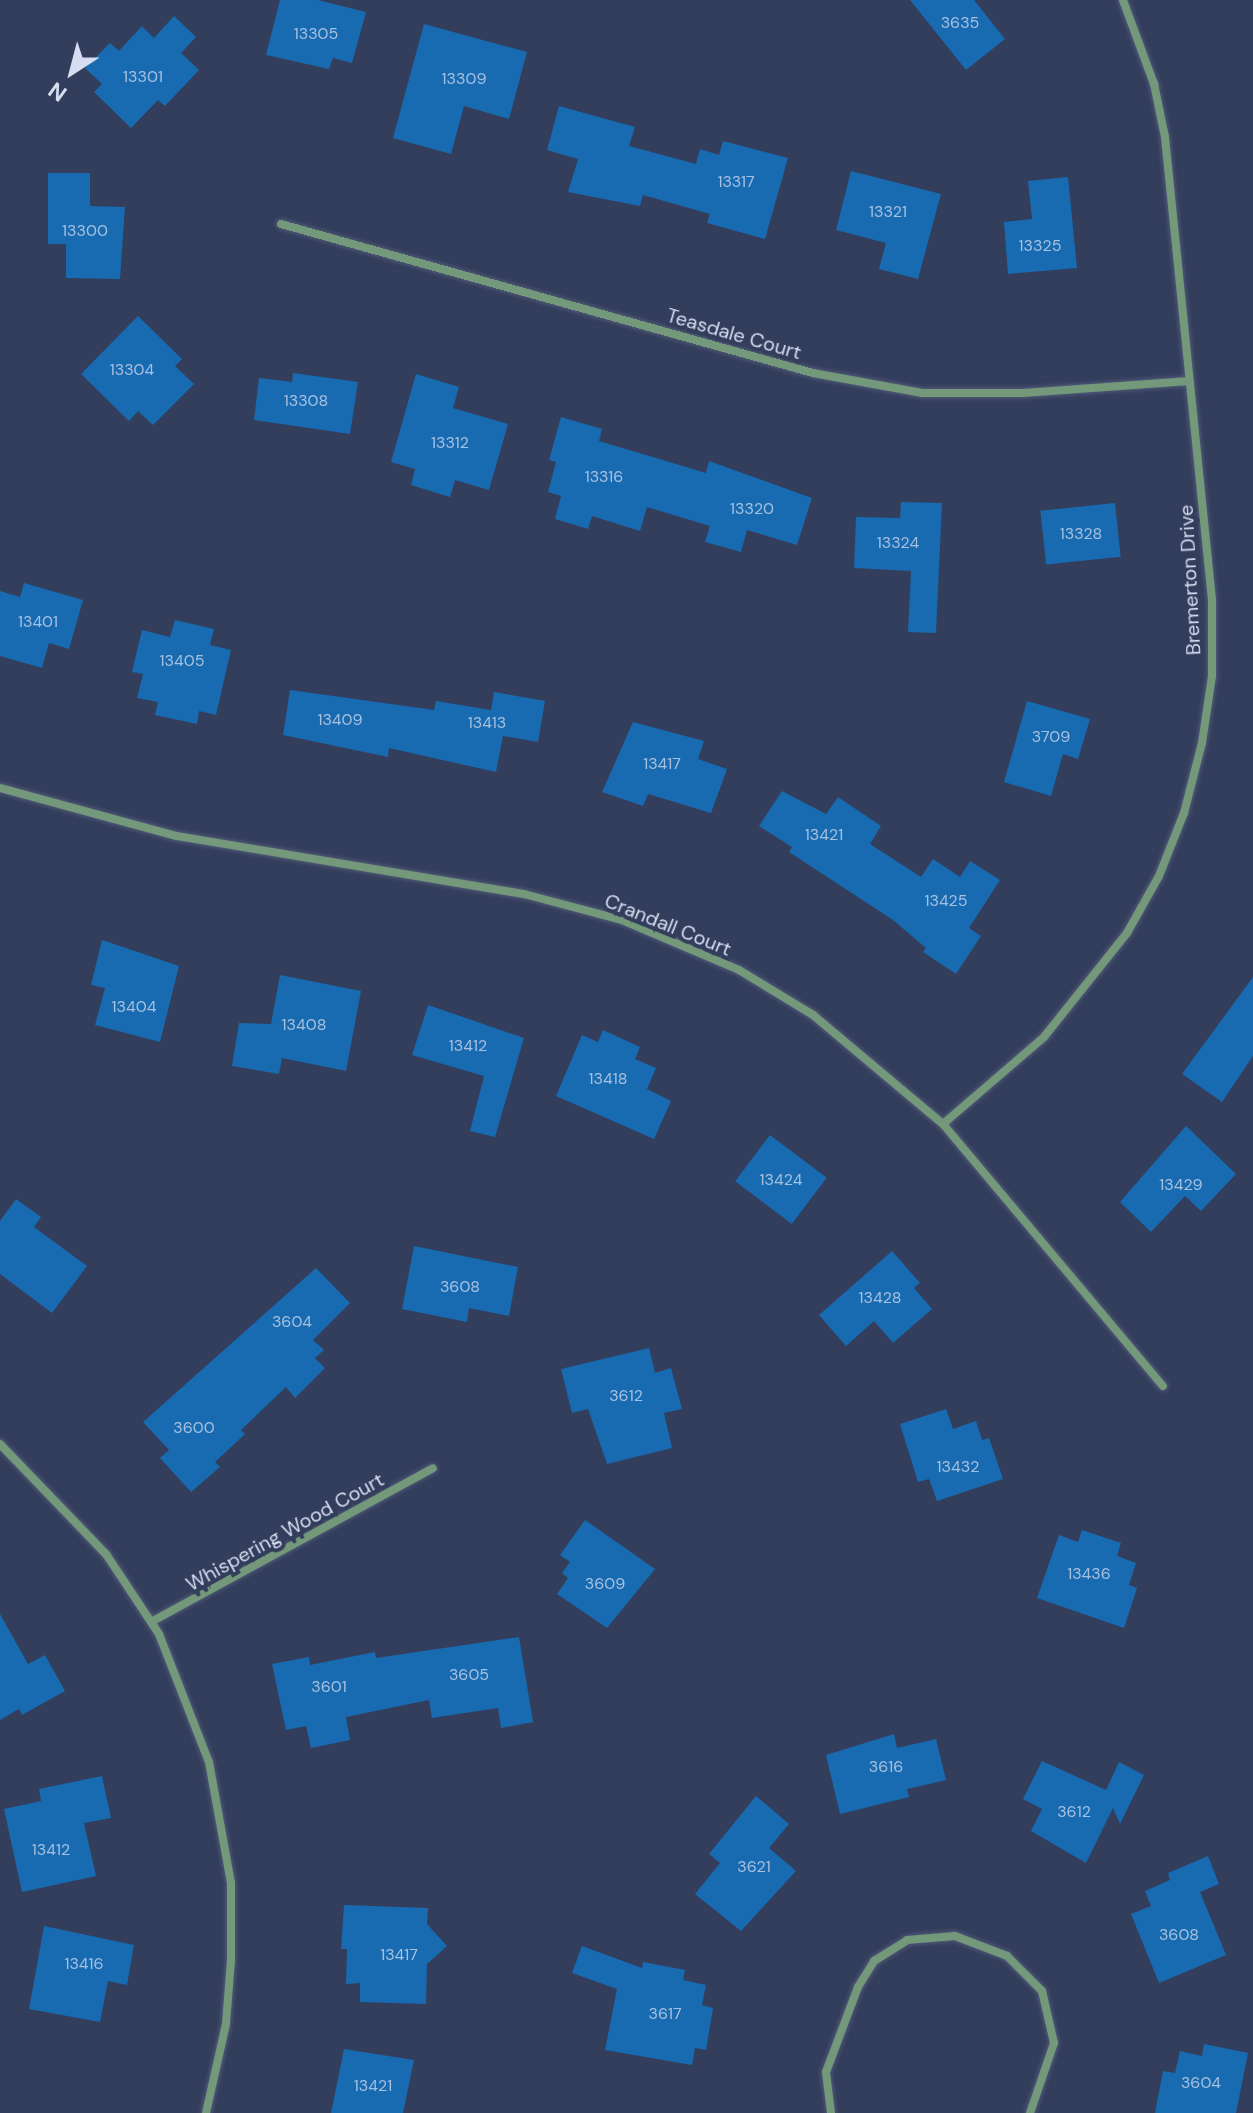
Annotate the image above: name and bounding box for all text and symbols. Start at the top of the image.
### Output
house number: 3635 [941,13,979,33]
house number: 13305 [294,24,338,44]
north arrow [32,32,112,112]
house number: 13301 [123,67,163,87]
house number: 13309 [442,69,486,89]
text: N [43,75,73,108]
house number: 13317 [717,172,755,192]
house number: 13321 [869,202,907,222]
house number: 13300 [62,221,108,241]
house number: 13325 [1019,236,1061,256]
street label: Teasdale Court [664,303,804,365]
house number: 13304 [110,360,154,380]
house number: 13308 [284,391,328,411]
house number: 13312 [431,433,469,453]
house number: 13316 [585,467,623,487]
house number: 13320 [730,499,774,519]
street label: Bremerton Drive [1174,504,1206,656]
house number: 13328 [1060,524,1102,544]
house number: 13324 [877,533,919,553]
house number: 13401 [18,612,58,632]
house number: 13405 [160,651,204,671]
house number: 13409 [317,710,363,730]
house number: 13413 [468,713,506,733]
house number: 3709 [1032,727,1070,747]
house number: 13417 [643,754,681,774]
house number: 13421 [805,825,843,845]
street label: Crandall Court [601,889,735,961]
house number: 13425 [924,891,968,911]
house number: 13404 [112,997,156,1017]
house number: 13408 [282,1015,326,1035]
house number: 13412 [449,1036,487,1056]
house number: 13418 [589,1069,627,1089]
house number: 13424 [760,1170,802,1190]
house number: 13429 [1159,1175,1203,1195]
house number: 3608 [440,1277,480,1297]
house number: 13428 [859,1288,901,1308]
house number: 3604 [272,1312,312,1332]
house number: 3612 [609,1386,643,1406]
house number: 3600 [173,1418,215,1438]
house number: 13432 [937,1457,979,1477]
street label: Whispering Wood Court [182,1468,388,1596]
house number: 13436 [1067,1564,1111,1584]
house number: 3609 [585,1574,625,1594]
house number: 3605 [449,1665,489,1685]
house number: 3601 [311,1677,347,1697]
house number: 3616 [869,1757,903,1777]
house number: 3612 [1057,1802,1091,1822]
house number: 13412 [32,1840,70,1860]
house number: 3621 [737,1857,771,1877]
house number: 3608 [1159,1925,1199,1945]
house number: 13417 [380,1945,418,1965]
house number: 13416 [64,1954,104,1974]
house number: 3617 [648,2004,682,2024]
house number: 3604 [1181,2073,1221,2093]
house number: 13421 [354,2076,392,2096]

